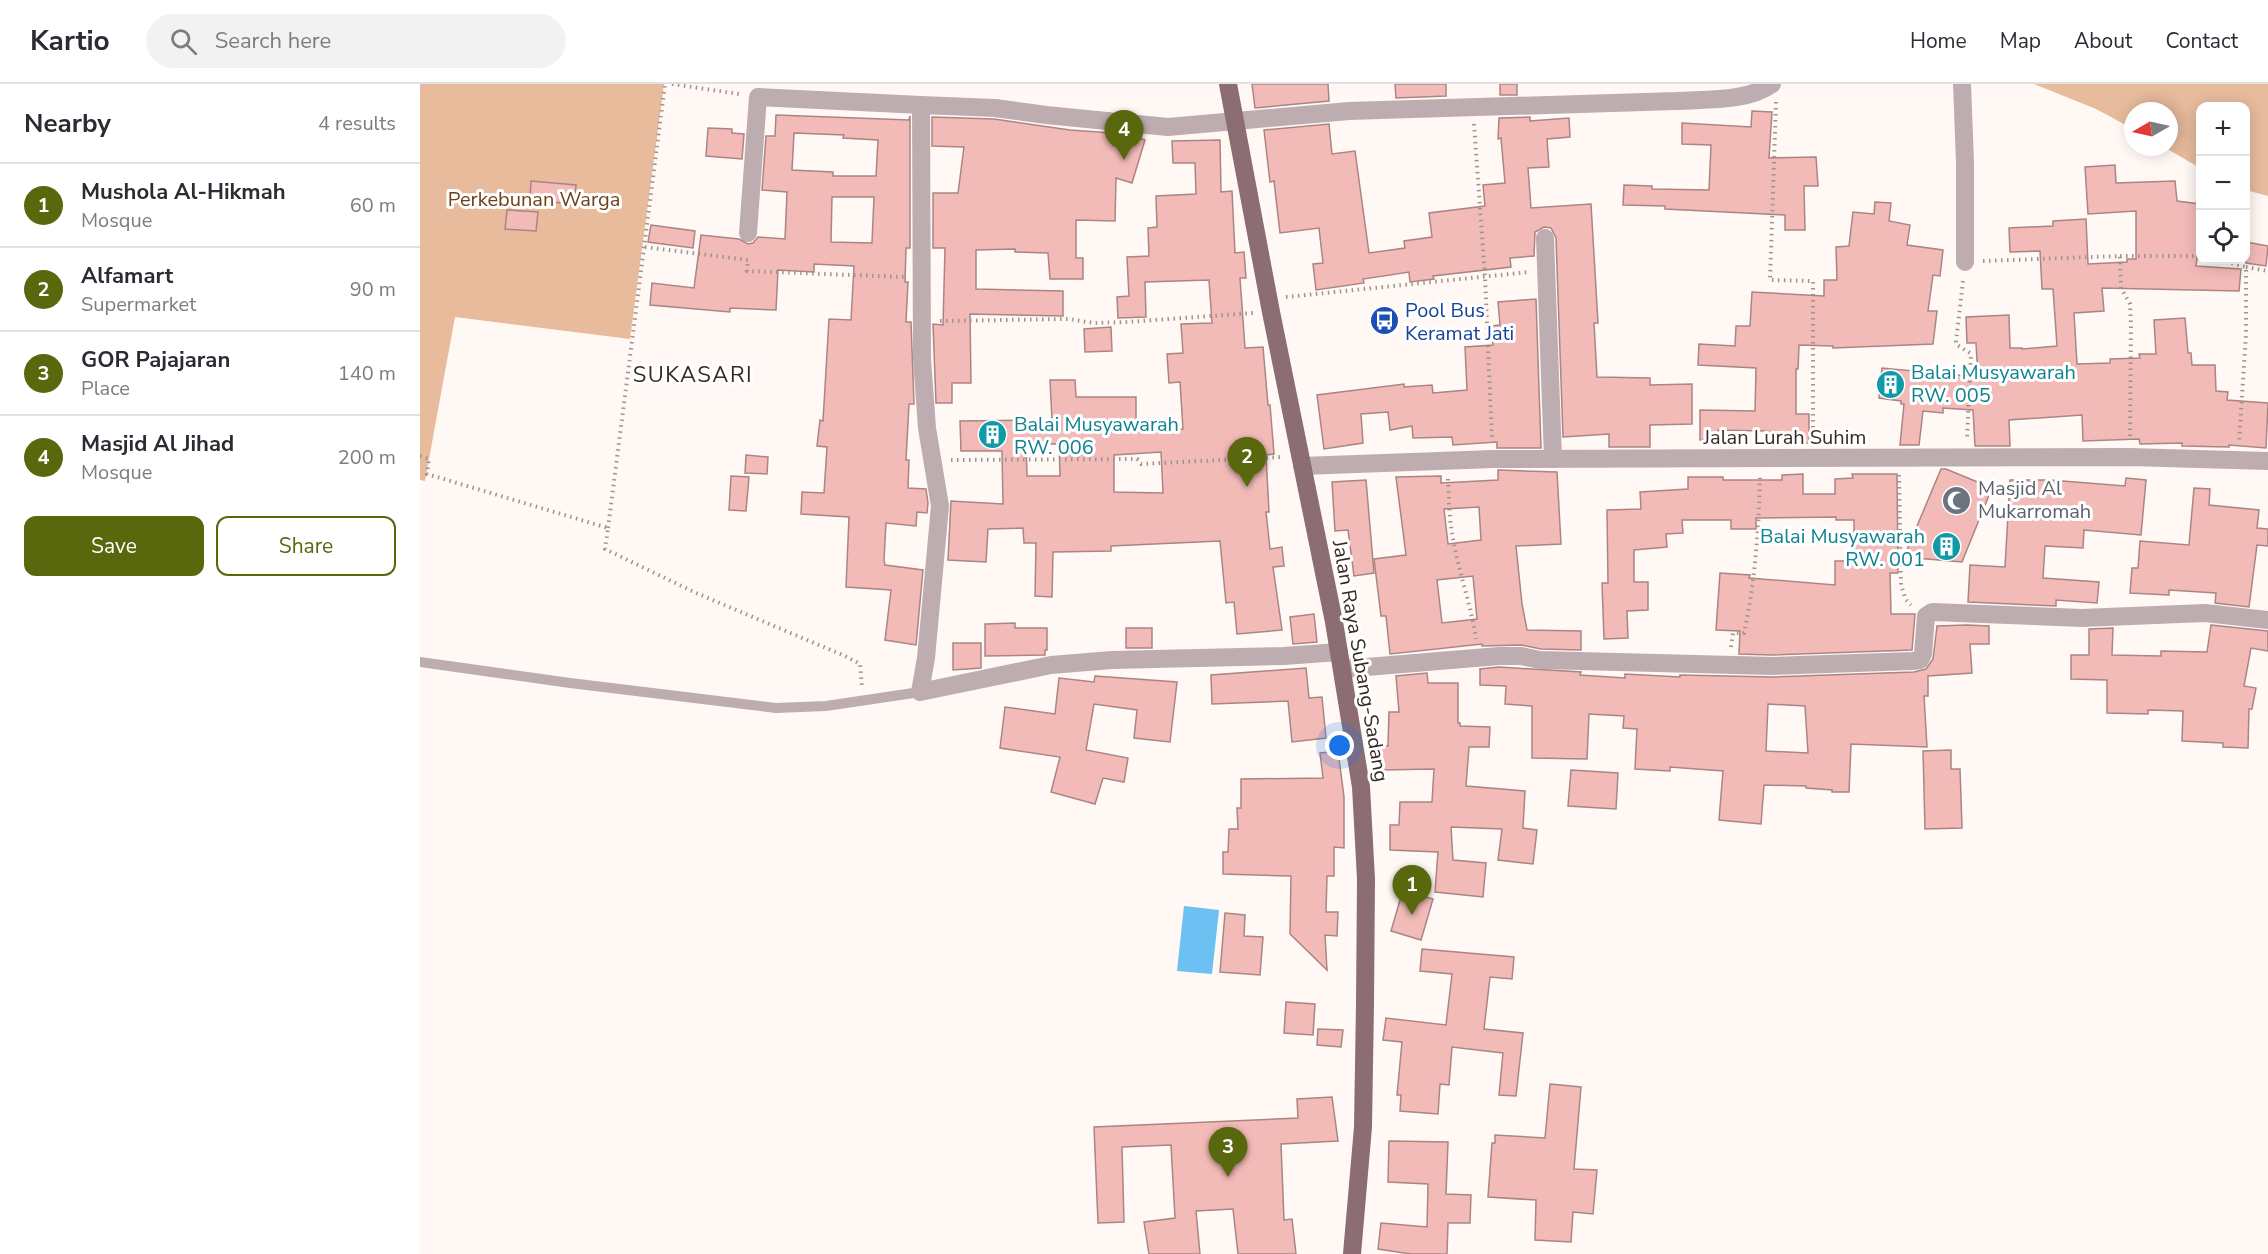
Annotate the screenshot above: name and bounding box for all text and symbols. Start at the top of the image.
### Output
search box [146,14,566,68]
text: Kartio [30,22,110,60]
icon: search [167,25,200,58]
text: Search here [215,26,331,56]
text: Home [1910,27,1967,55]
text: Map [2000,27,2041,55]
text: About [2074,27,2132,55]
text: Contact [2165,27,2238,55]
north arrow [2124,102,2178,156]
map controls [2196,102,2250,264]
button: + [2196,102,2250,156]
text: Nearby [24,106,111,141]
text: 4 results [318,110,396,137]
pin: 4 [1104,110,1144,160]
button: − [2196,156,2250,210]
text: Mushola Al-Hikmah [81,177,286,207]
park label: Perkebunan Warga [448,186,620,213]
text: 1 [38,192,50,219]
text: 60 m [350,192,396,219]
text: Mosque [81,207,152,234]
button: locate [2196,210,2250,264]
text: Alfamart [81,261,173,291]
text: 2 [38,276,50,303]
text: 90 m [350,276,396,303]
text: Supermarket [81,291,196,318]
place label: Pool Bus Keramat Jati [1405,297,1514,347]
bus stop icon: Pool Bus Keramat Jati [1368,305,1400,337]
text: GOR Pajajaran [81,345,230,375]
place label: Balai Musyawarah RW. 005 [1911,359,2076,409]
text: 3 [38,360,50,387]
text: 140 m [338,360,396,387]
district label: SUKASARI [633,360,753,390]
building icon: Balai Musyawarah RW. 005 [1874,368,1906,400]
text: Place [81,375,130,402]
place label: Balai Musyawarah RW. 006 [1014,411,1179,461]
building icon: Balai Musyawarah RW. 006 [977,419,1009,451]
street label: Jalan Lurah Suhim [1703,424,1866,451]
text: Masjid Al Jihad [81,429,234,459]
pin: 2 [1228,438,1266,487]
text: 4 [38,444,50,471]
text: 200 m [338,444,396,471]
text: Mosque [81,459,152,486]
place label: Masjid Al Mukarromah [1978,475,2091,525]
mosque icon: Masjid Al Mukarromah [1941,484,1973,516]
button: Save [24,516,204,576]
button: Share [216,516,396,576]
place label: Balai Musyawarah RW. 001 [1760,523,1925,573]
building icon: Balai Musyawarah RW. 001 [1930,531,1962,563]
street label: Jalan Raya Subang-Sadang [1326,537,1395,784]
your location [1325,731,1354,760]
pin: 1 [1392,866,1432,915]
pin: 3 [1208,1128,1248,1177]

